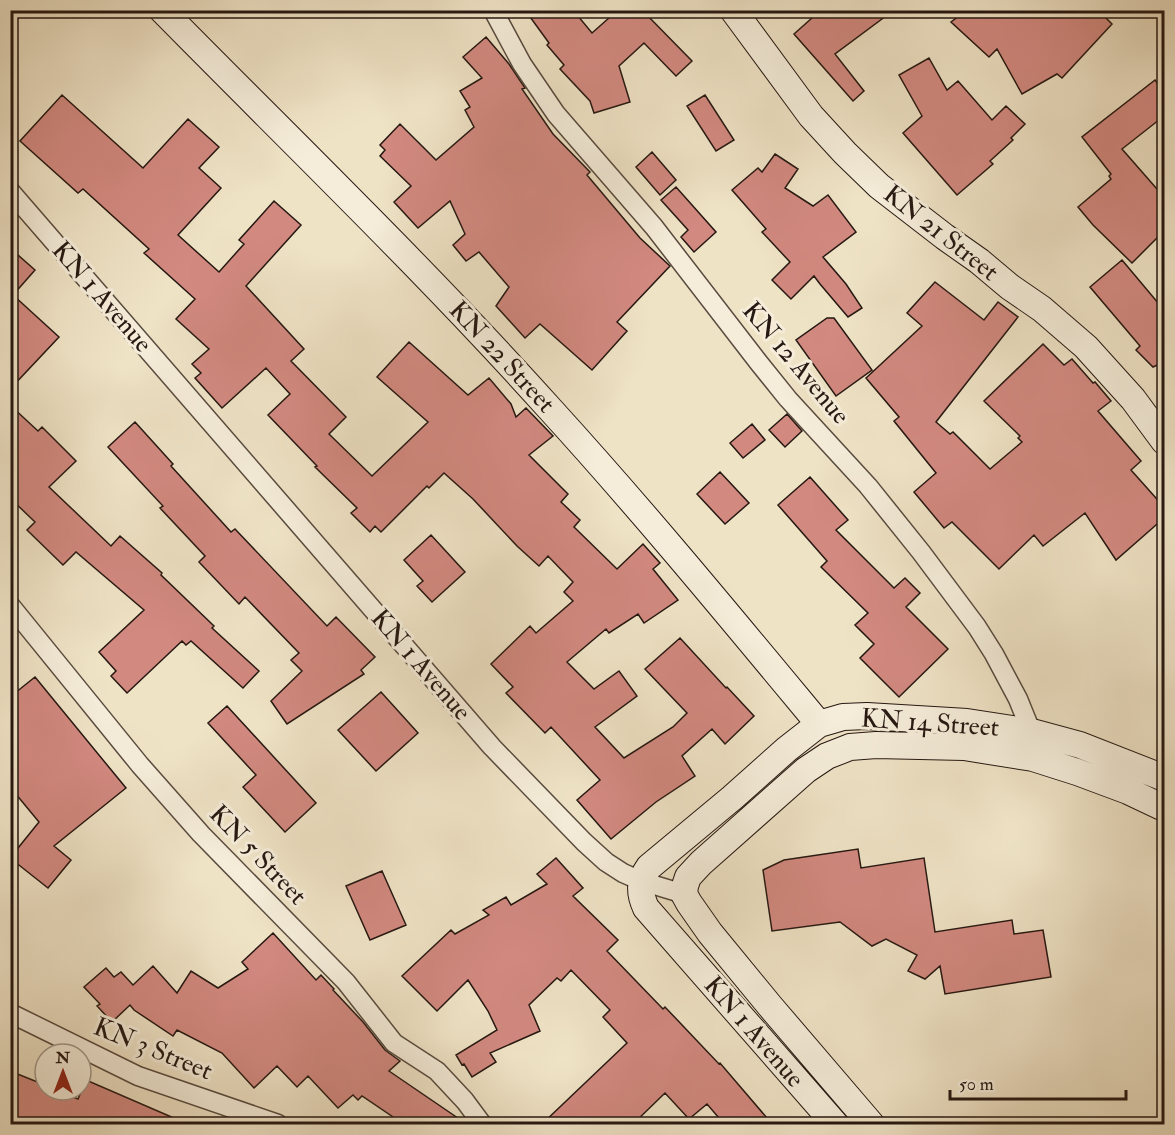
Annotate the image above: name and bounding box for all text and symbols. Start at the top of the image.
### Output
street label: KN 21 Street [877,178,1005,288]
street label: KN 1 Avenue [45,235,159,359]
street label: KN 22 Street [442,294,562,420]
street label: KN 12 Avenue [735,295,857,431]
street label: KN 1 Avenue [364,603,478,727]
street label: KN 14 Street [860,702,1000,744]
street label: KN 5 Street [203,798,313,912]
street label: KN 1 Avenue [697,970,811,1094]
street label: KN 3 Street [89,1011,217,1087]
north arrow [33,1042,93,1102]
text: N [55,1048,71,1068]
scale bar [950,1063,1126,1101]
text: 50 m [959,1073,994,1096]

